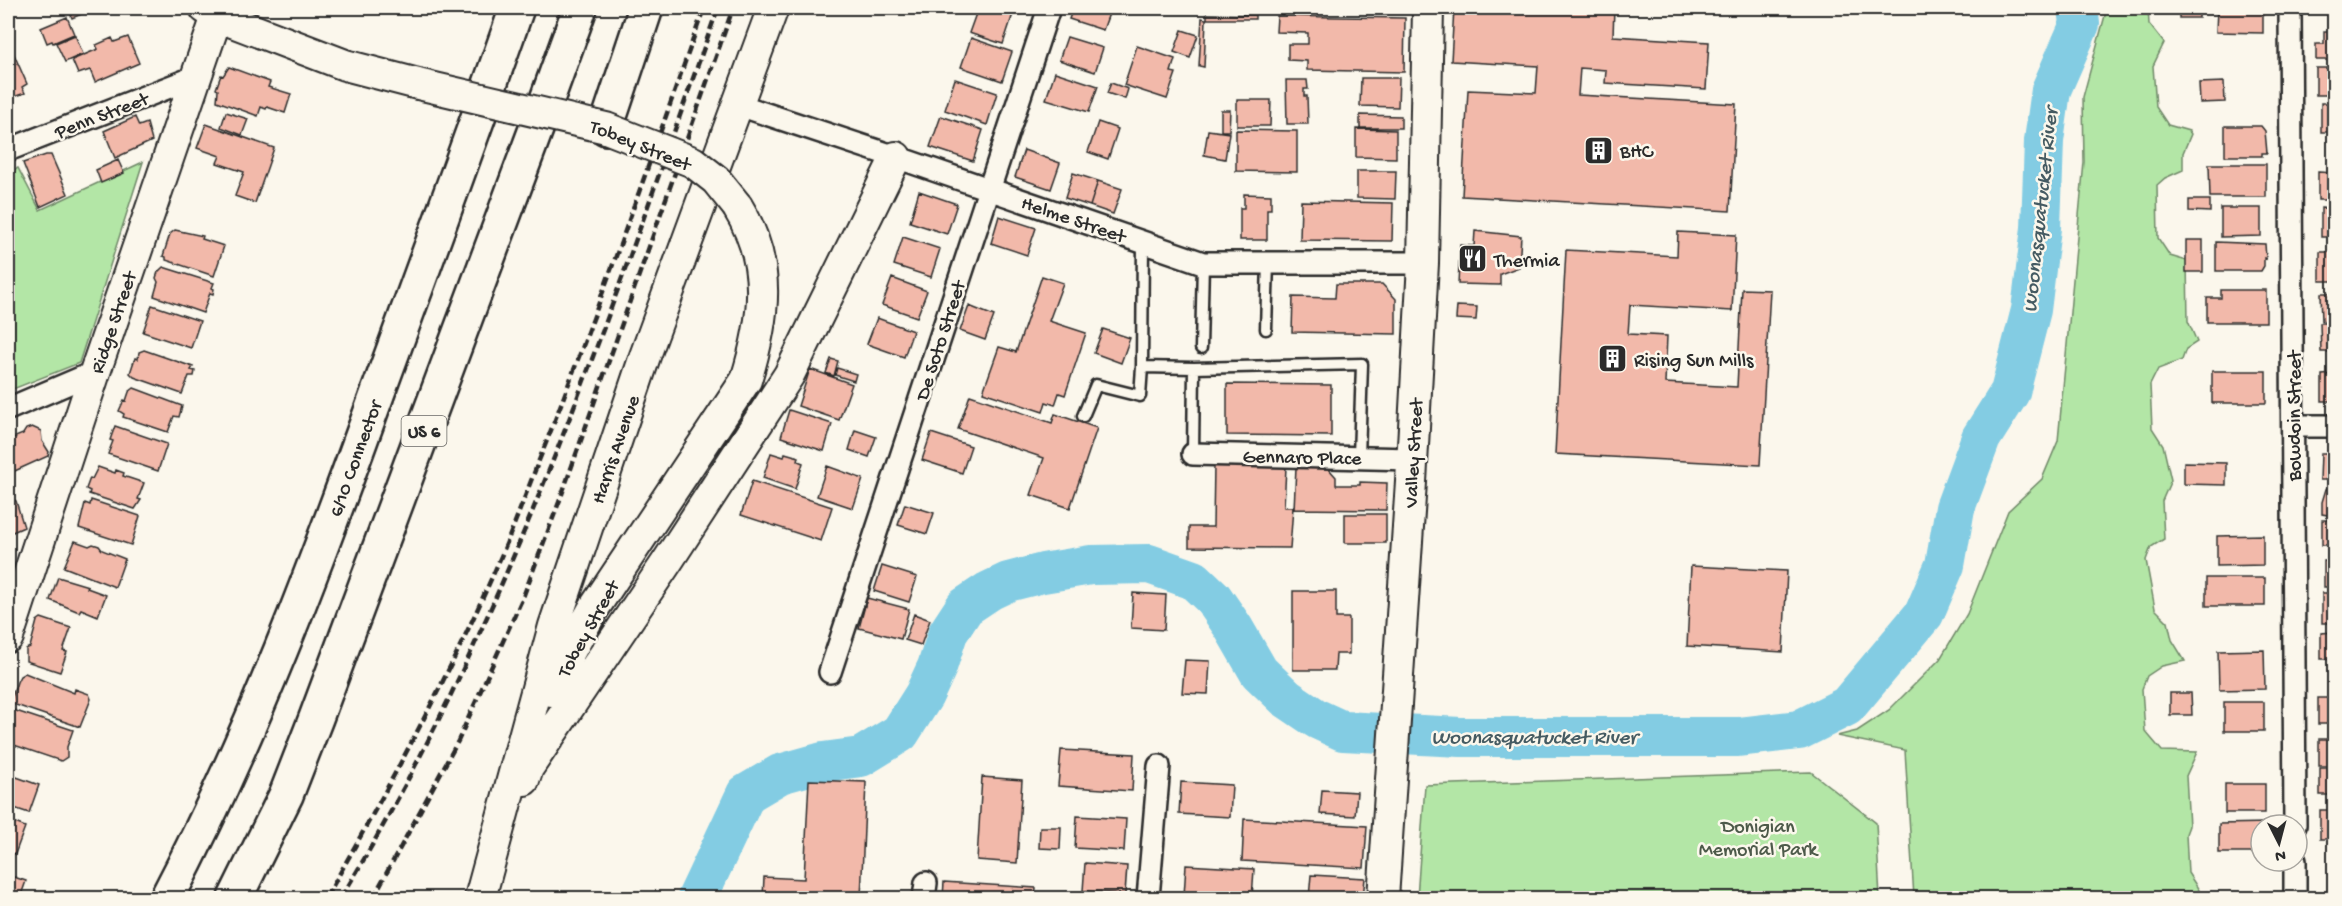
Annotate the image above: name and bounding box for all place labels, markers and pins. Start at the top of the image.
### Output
building icon: BHC [1583,134,1615,166]
place label: BHC [1619,142,1654,165]
restaurant icon: Thermia [1457,243,1489,275]
place label: Thermia [1493,251,1560,274]
building icon: Rising Sun Mills [1597,343,1629,375]
place label: Rising Sun Mills [1634,351,1754,374]

